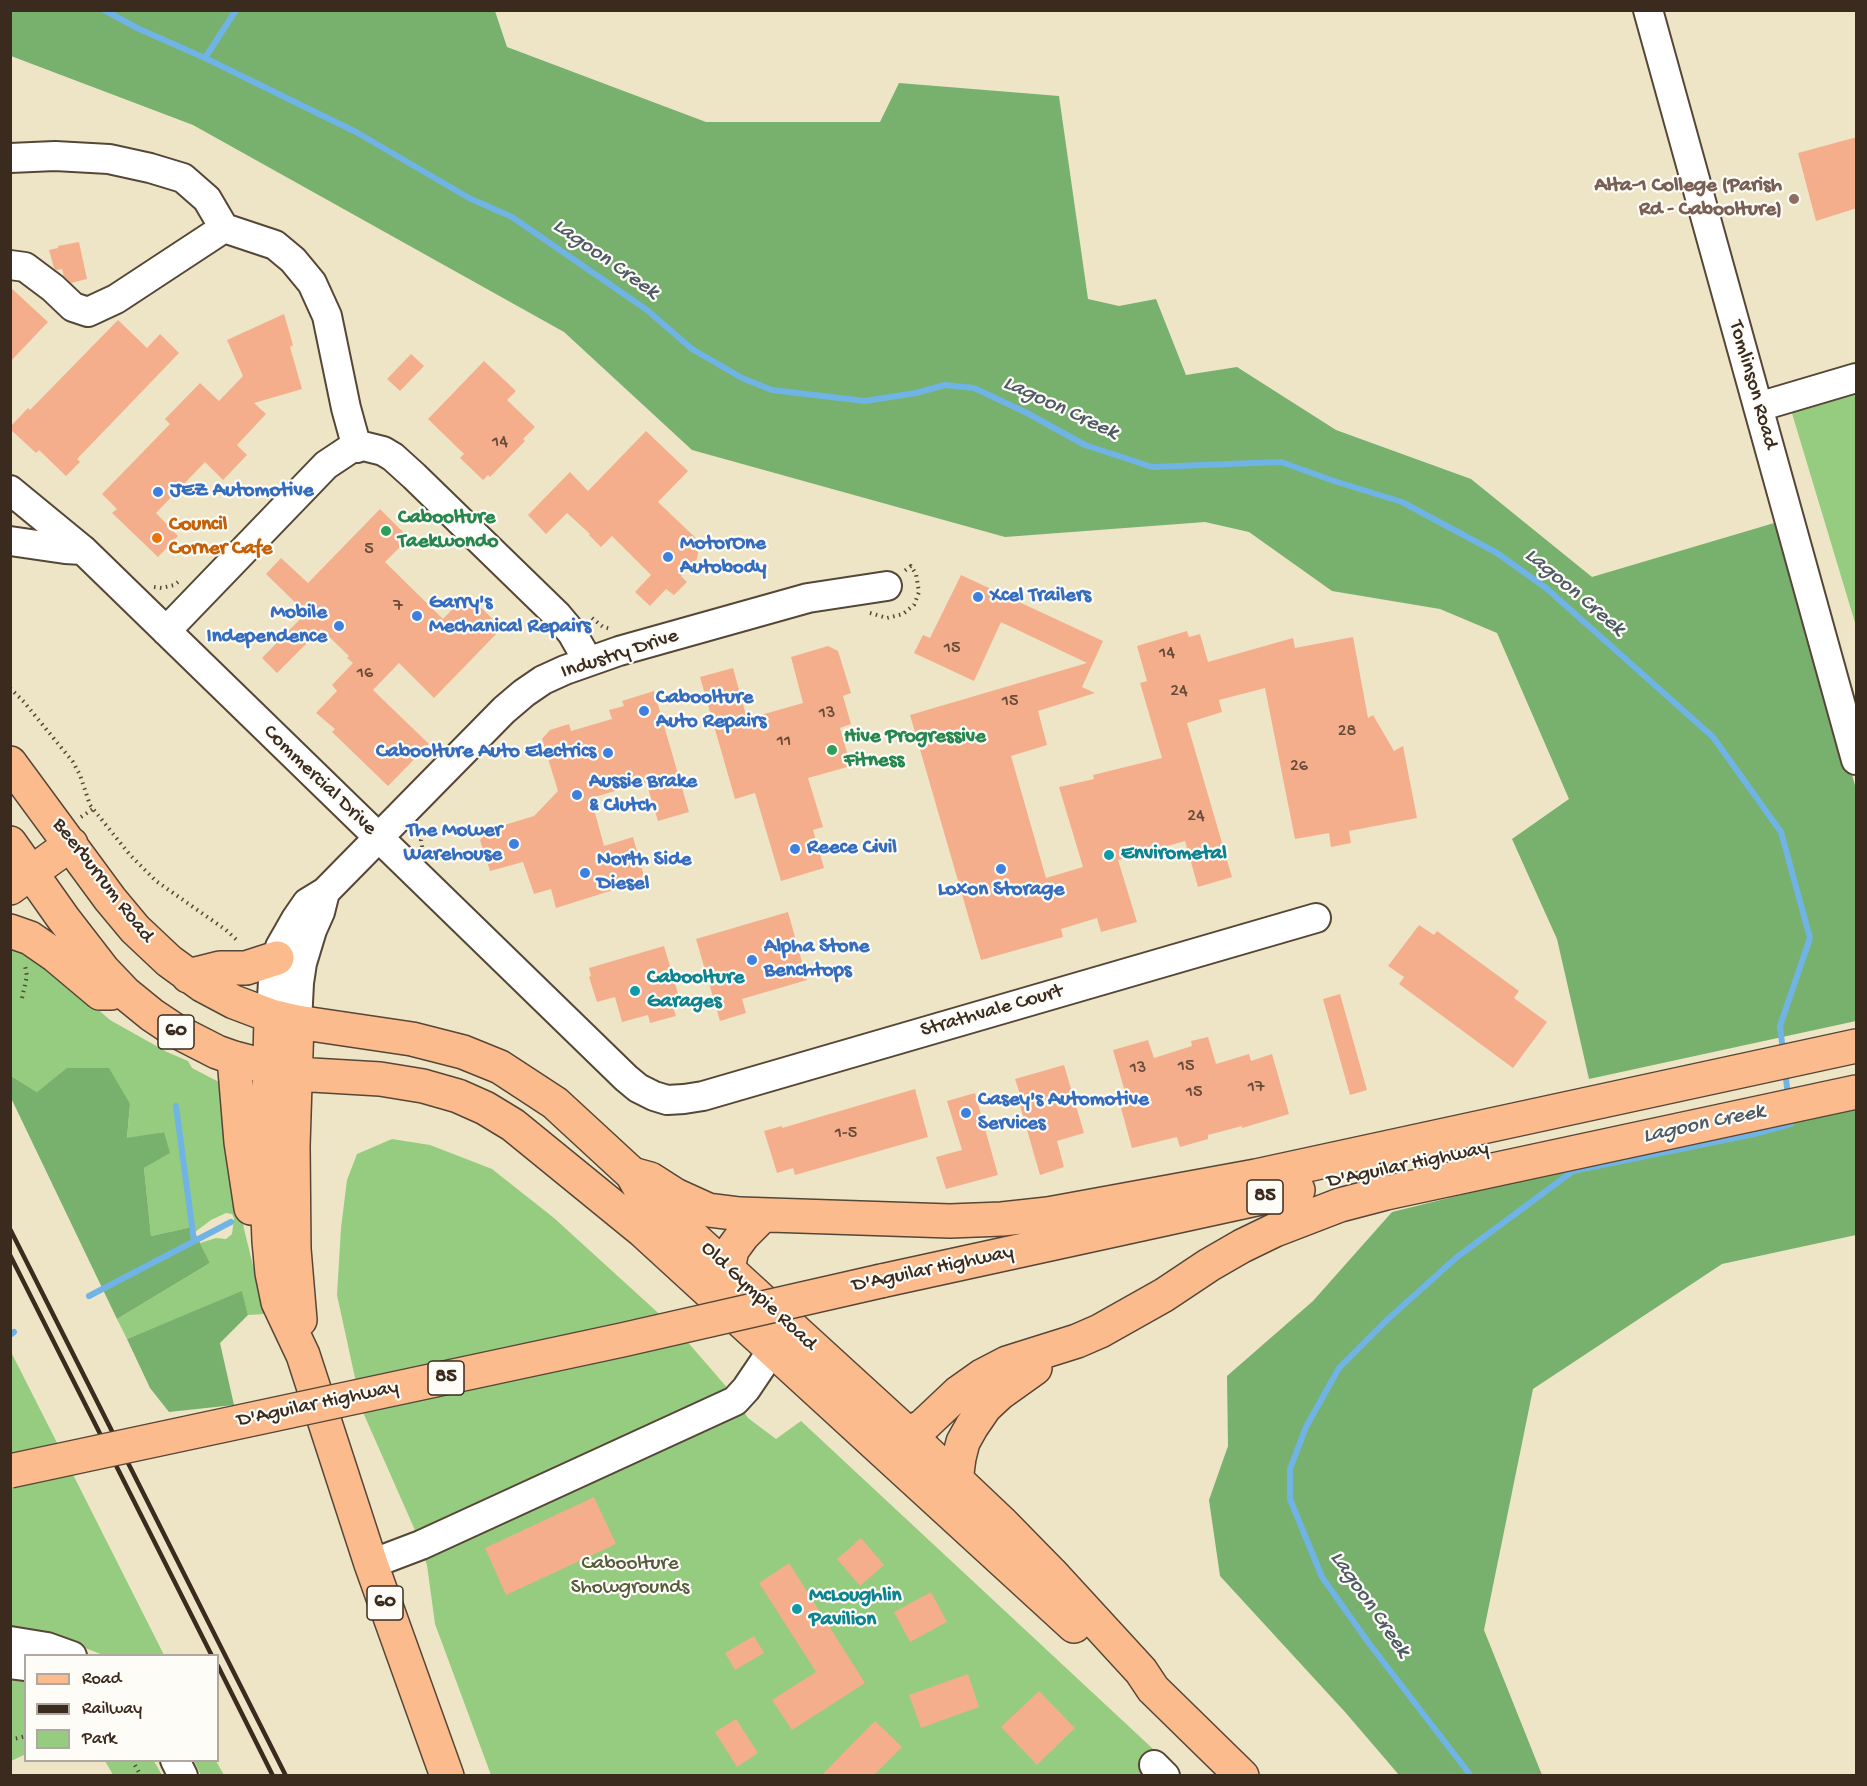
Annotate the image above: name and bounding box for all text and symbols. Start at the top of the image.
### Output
place label: Alta-1 College (Parish Rd - Caboolture) [1594,174,1782,224]
marker: Alta-1 College (Parish Rd - Caboolture) [1787,192,1801,206]
water label: Lagoon Creek [547,214,663,306]
street label: Tomlinson Road [1722,318,1782,452]
water label: Lagoon Creek [998,371,1122,447]
house number: 14 [492,432,508,454]
place label: JEZ Automotive [170,479,314,505]
marker: JEZ Automotive [151,485,165,499]
place label: Caboolture Taekwondo [398,506,498,556]
place label: Council Corner Cafe [169,513,272,563]
marker: Caboolture Taekwondo [379,524,393,538]
marker: Council Corner Cafe [150,531,164,545]
place label: MotorOne Autobody [680,532,766,582]
house number: 5 [364,539,374,561]
water label: Lagoon Creek [1518,543,1630,643]
marker: MotorOne Autobody [661,550,675,564]
place label: Xcel Trailers [990,584,1091,610]
marker: Xcel Trailers [971,590,985,604]
place label: Garry's Mechanical Repairs [429,591,591,641]
house number: 7 [393,596,403,618]
place label: Mobile Independence [207,601,327,651]
marker: Garry's Mechanical Repairs [410,609,424,623]
marker: Mobile Independence [332,619,346,633]
street label: Industry Drive [558,624,682,686]
house number: 15 [944,638,960,660]
house number: 14 [1159,643,1175,665]
house number: 16 [357,663,373,685]
house number: 24 [1170,681,1188,703]
place label: Caboolture Auto Repairs [656,686,766,736]
house number: 15 [1002,691,1018,713]
house number: 13 [819,703,835,725]
marker: Caboolture Auto Repairs [637,704,651,718]
street label: Commercial Drive [257,720,381,842]
house number: 28 [1338,721,1356,743]
place label: Hive Progressive Fitness [844,725,986,775]
house number: 11 [777,731,791,753]
place label: Caboolture Auto Electrics [376,740,596,766]
marker: Hive Progressive Fitness [825,743,839,757]
marker: Caboolture Auto Electrics [601,746,615,760]
house number: 26 [1290,756,1308,778]
place label: Aussie Brake & Clutch [589,770,697,820]
marker: Aussie Brake & Clutch [570,788,584,802]
house number: 24 [1187,806,1205,828]
street label: Beerburrum Road [46,814,158,948]
place label: The Mower Warehouse [404,819,502,869]
place label: Reece Civil [807,836,897,862]
marker: The Mower Warehouse [507,837,521,851]
marker: Reece Civil [788,842,802,856]
place label: Envirometal [1121,842,1227,868]
place label: North Side Diesel [597,848,691,898]
marker: Envirometal [1102,848,1116,862]
marker: Loxon Storage [994,862,1008,876]
marker: North Side Diesel [578,866,592,880]
place label: Loxon Storage [938,878,1064,904]
place label: Alpha Stone Benchtops [764,935,869,985]
marker: Alpha Stone Benchtops [745,953,759,967]
place label: Caboolture Garages [647,966,744,1016]
street label: Strathvale Court [918,980,1066,1044]
marker: Caboolture Garages [628,984,642,998]
road number: 60 [158,1015,194,1049]
house number: 15 [1178,1056,1194,1078]
house number: 13 [1130,1058,1146,1080]
house number: 17 [1248,1077,1264,1099]
house number: 15 [1186,1082,1202,1104]
place label: Casey's Automotive Services [978,1088,1149,1138]
water label: Lagoon Creek [1641,1099,1767,1151]
marker: Casey's Automotive Services [959,1106,973,1120]
house number: 1-5 [835,1123,857,1145]
street label: D'Aguilar Highway [1325,1137,1491,1195]
road number: 85 [1247,1180,1283,1214]
street label: Old Gympie Road [695,1237,821,1357]
street label: D'Aguilar Highway [850,1241,1016,1299]
road number: 85 [428,1361,464,1395]
street label: D'Aguilar Highway [235,1376,401,1434]
water label: Lagoon Creek [1323,1547,1415,1663]
park label: Caboolture Showgrounds [571,1552,689,1602]
place label: McLoughlin Pavilion [809,1584,902,1634]
road number: 60 [367,1586,403,1620]
marker: McLoughlin Pavilion [790,1602,804,1616]
legend [24,1654,219,1762]
text: Road [82,1669,121,1690]
text: Railway [82,1699,142,1720]
text: Park [82,1729,116,1750]

